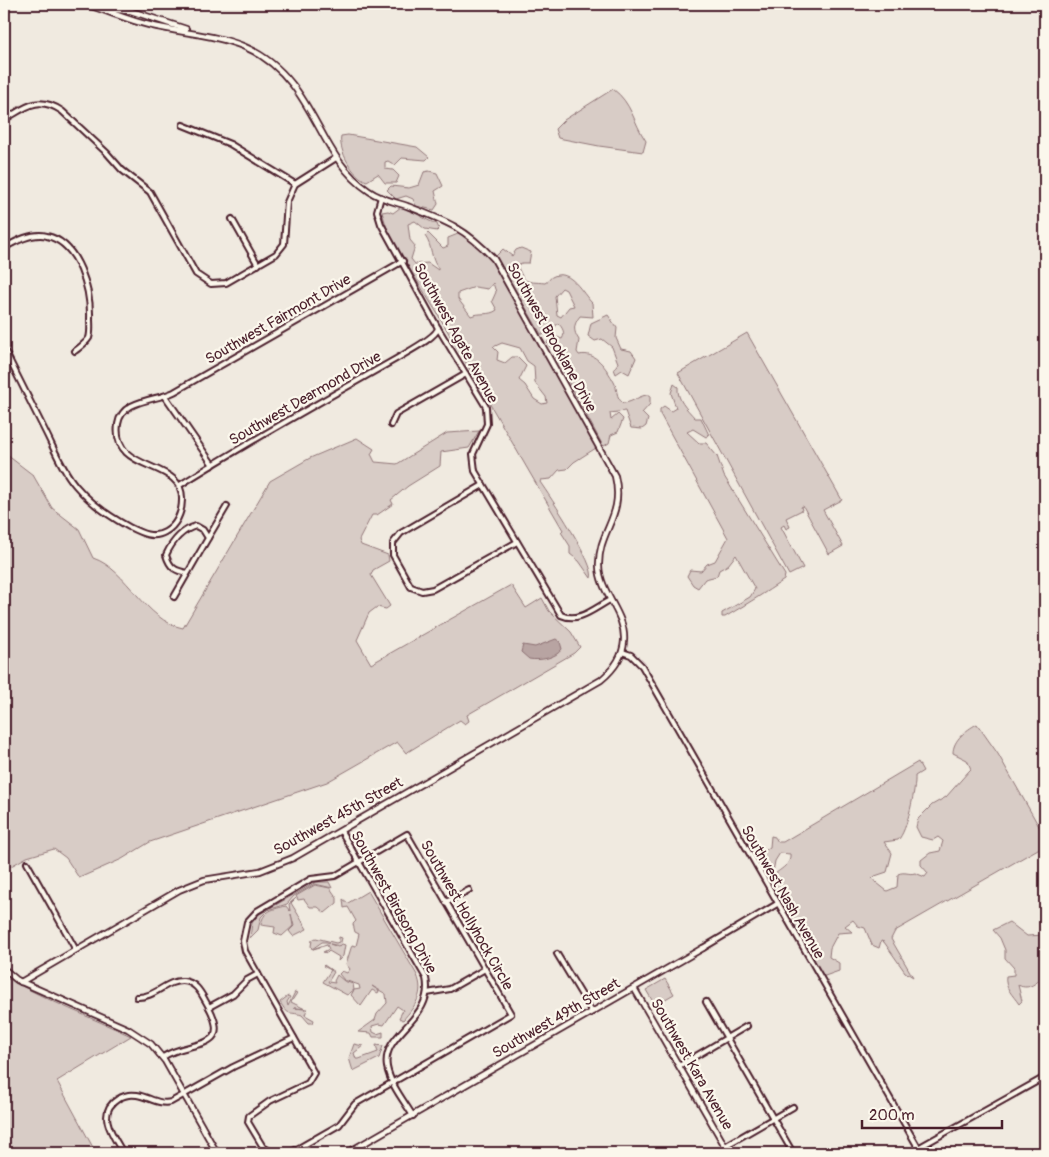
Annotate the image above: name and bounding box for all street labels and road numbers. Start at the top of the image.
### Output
street label: Southwest Brooklane Drive [502,259,601,416]
street label: Southwest Agate Avenue [409,260,502,407]
street label: Southwest Fairmont Drive [202,270,355,369]
street label: Southwest Dearmond Drive [226,347,385,450]
street label: Southwest 45th Street [270,773,407,860]
street label: Southwest Nash Avenue [737,822,829,963]
street label: Southwest Birdsong Drive [346,827,441,978]
street label: Southwest Hollyhock Circle [416,837,518,994]
street label: Southwest 49th Street [489,974,624,1063]
street label: Southwest Kara Avenue [646,995,737,1134]

